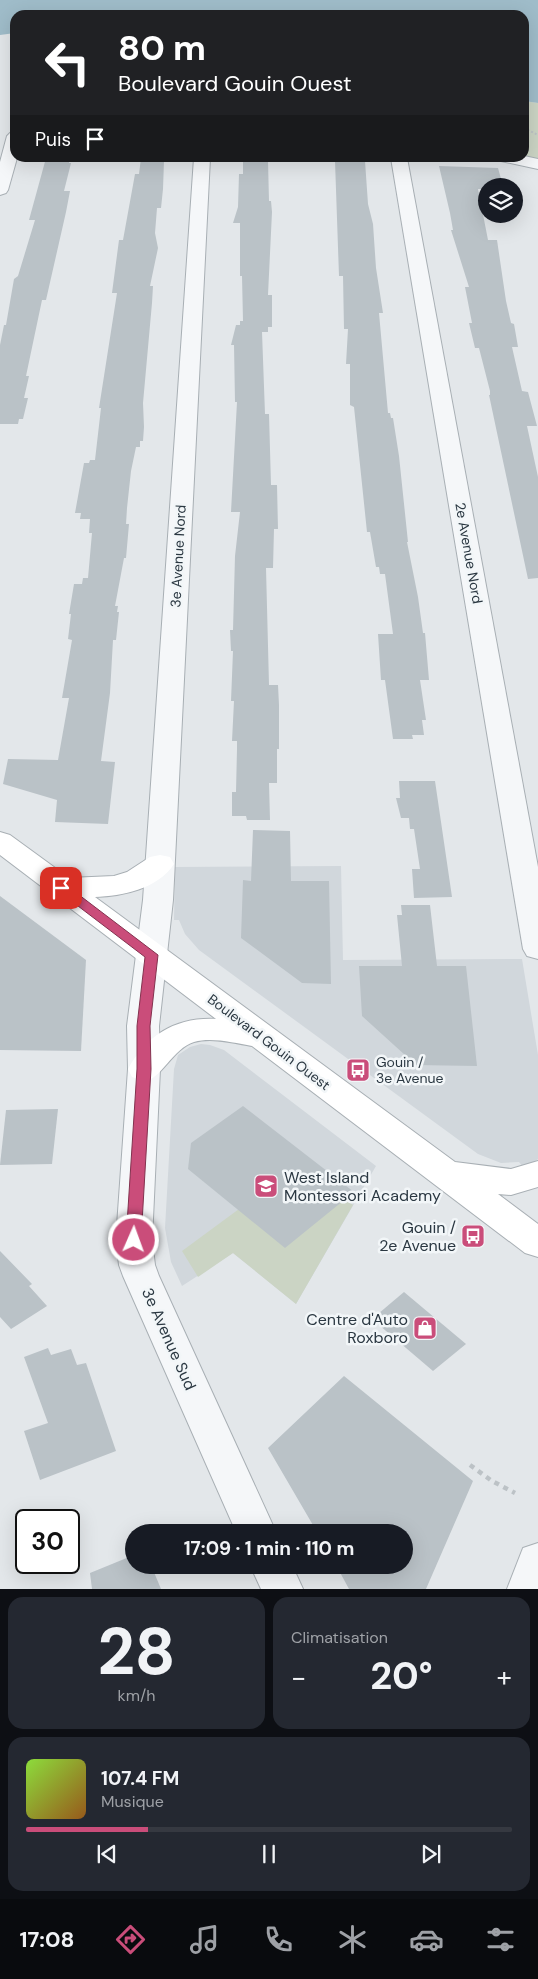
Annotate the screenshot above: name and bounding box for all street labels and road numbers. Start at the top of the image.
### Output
street label: 2e Avenue Nord [451,501,487,605]
street label: 3e Avenue Nord [166,504,190,608]
street label: Boulevard Gouin Ouest [204,990,334,1094]
street label: 3e Avenue Sud [137,1285,201,1393]

